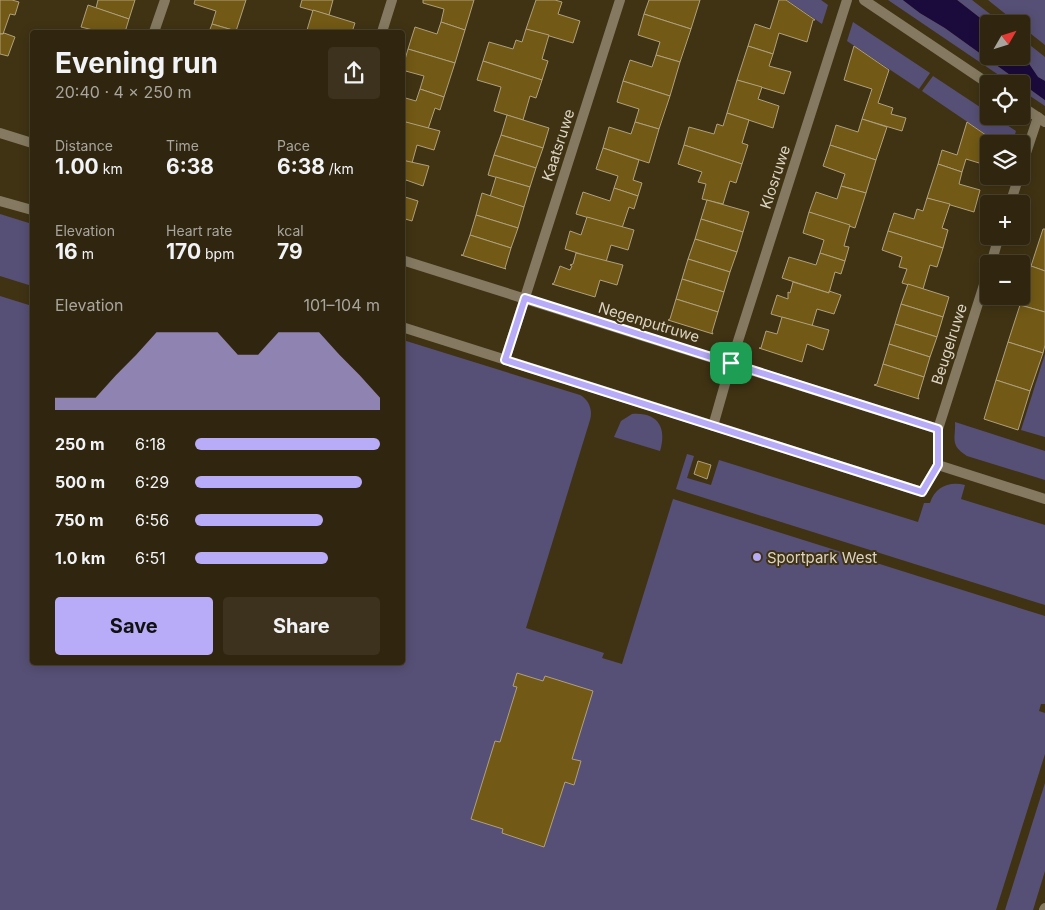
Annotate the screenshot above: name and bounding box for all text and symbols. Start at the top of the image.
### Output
north arrow [980,15,1030,65]
map controls [980,15,1030,305]
text: Evening run [55,46,218,80]
button: share [328,47,380,99]
button: locate [980,75,1030,125]
text: 20:40 · 4 × 250 m [55,82,192,102]
street label: Kaatsruwe [537,106,579,184]
button: layers [980,135,1030,185]
text: Distance [55,137,113,154]
text: Time [166,137,199,154]
text: Pace [277,137,310,154]
street label: Klosruwe [756,143,794,211]
text: 1.00 [55,154,99,179]
text: 6:38 [166,154,214,179]
text: 6:38 [277,154,325,179]
text: km [99,160,123,177]
text: /km [325,160,354,177]
button: + [980,195,1030,245]
text: Elevation [55,222,115,239]
text: Heart rate [166,222,232,239]
text: kcal [277,222,304,239]
text: 16 [55,239,78,264]
text: 170 [166,239,201,264]
text: 79 [277,239,303,264]
text: m [78,245,94,262]
text: bpm [201,245,234,262]
button: − [980,255,1030,305]
text: Elevation [55,295,124,315]
text: 101–104 m [303,295,380,315]
street label: Negenputruwe [596,298,702,346]
street label: Beugelruwe [927,301,971,387]
pin [710,342,752,384]
icon: arrive [717,349,745,377]
text: 250 m [55,434,104,454]
text: 6:18 [135,434,166,454]
text: 500 m [55,472,105,492]
text: 6:29 [135,472,169,492]
text: 750 m [55,510,104,530]
text: 6:56 [135,510,169,530]
text: 1.0 km [55,548,105,568]
text: 6:51 [135,548,166,568]
place label: Sportpark West [767,548,877,567]
marker: Sportpark West [751,551,763,563]
button: Save [55,597,213,655]
button: Share [223,597,380,655]

